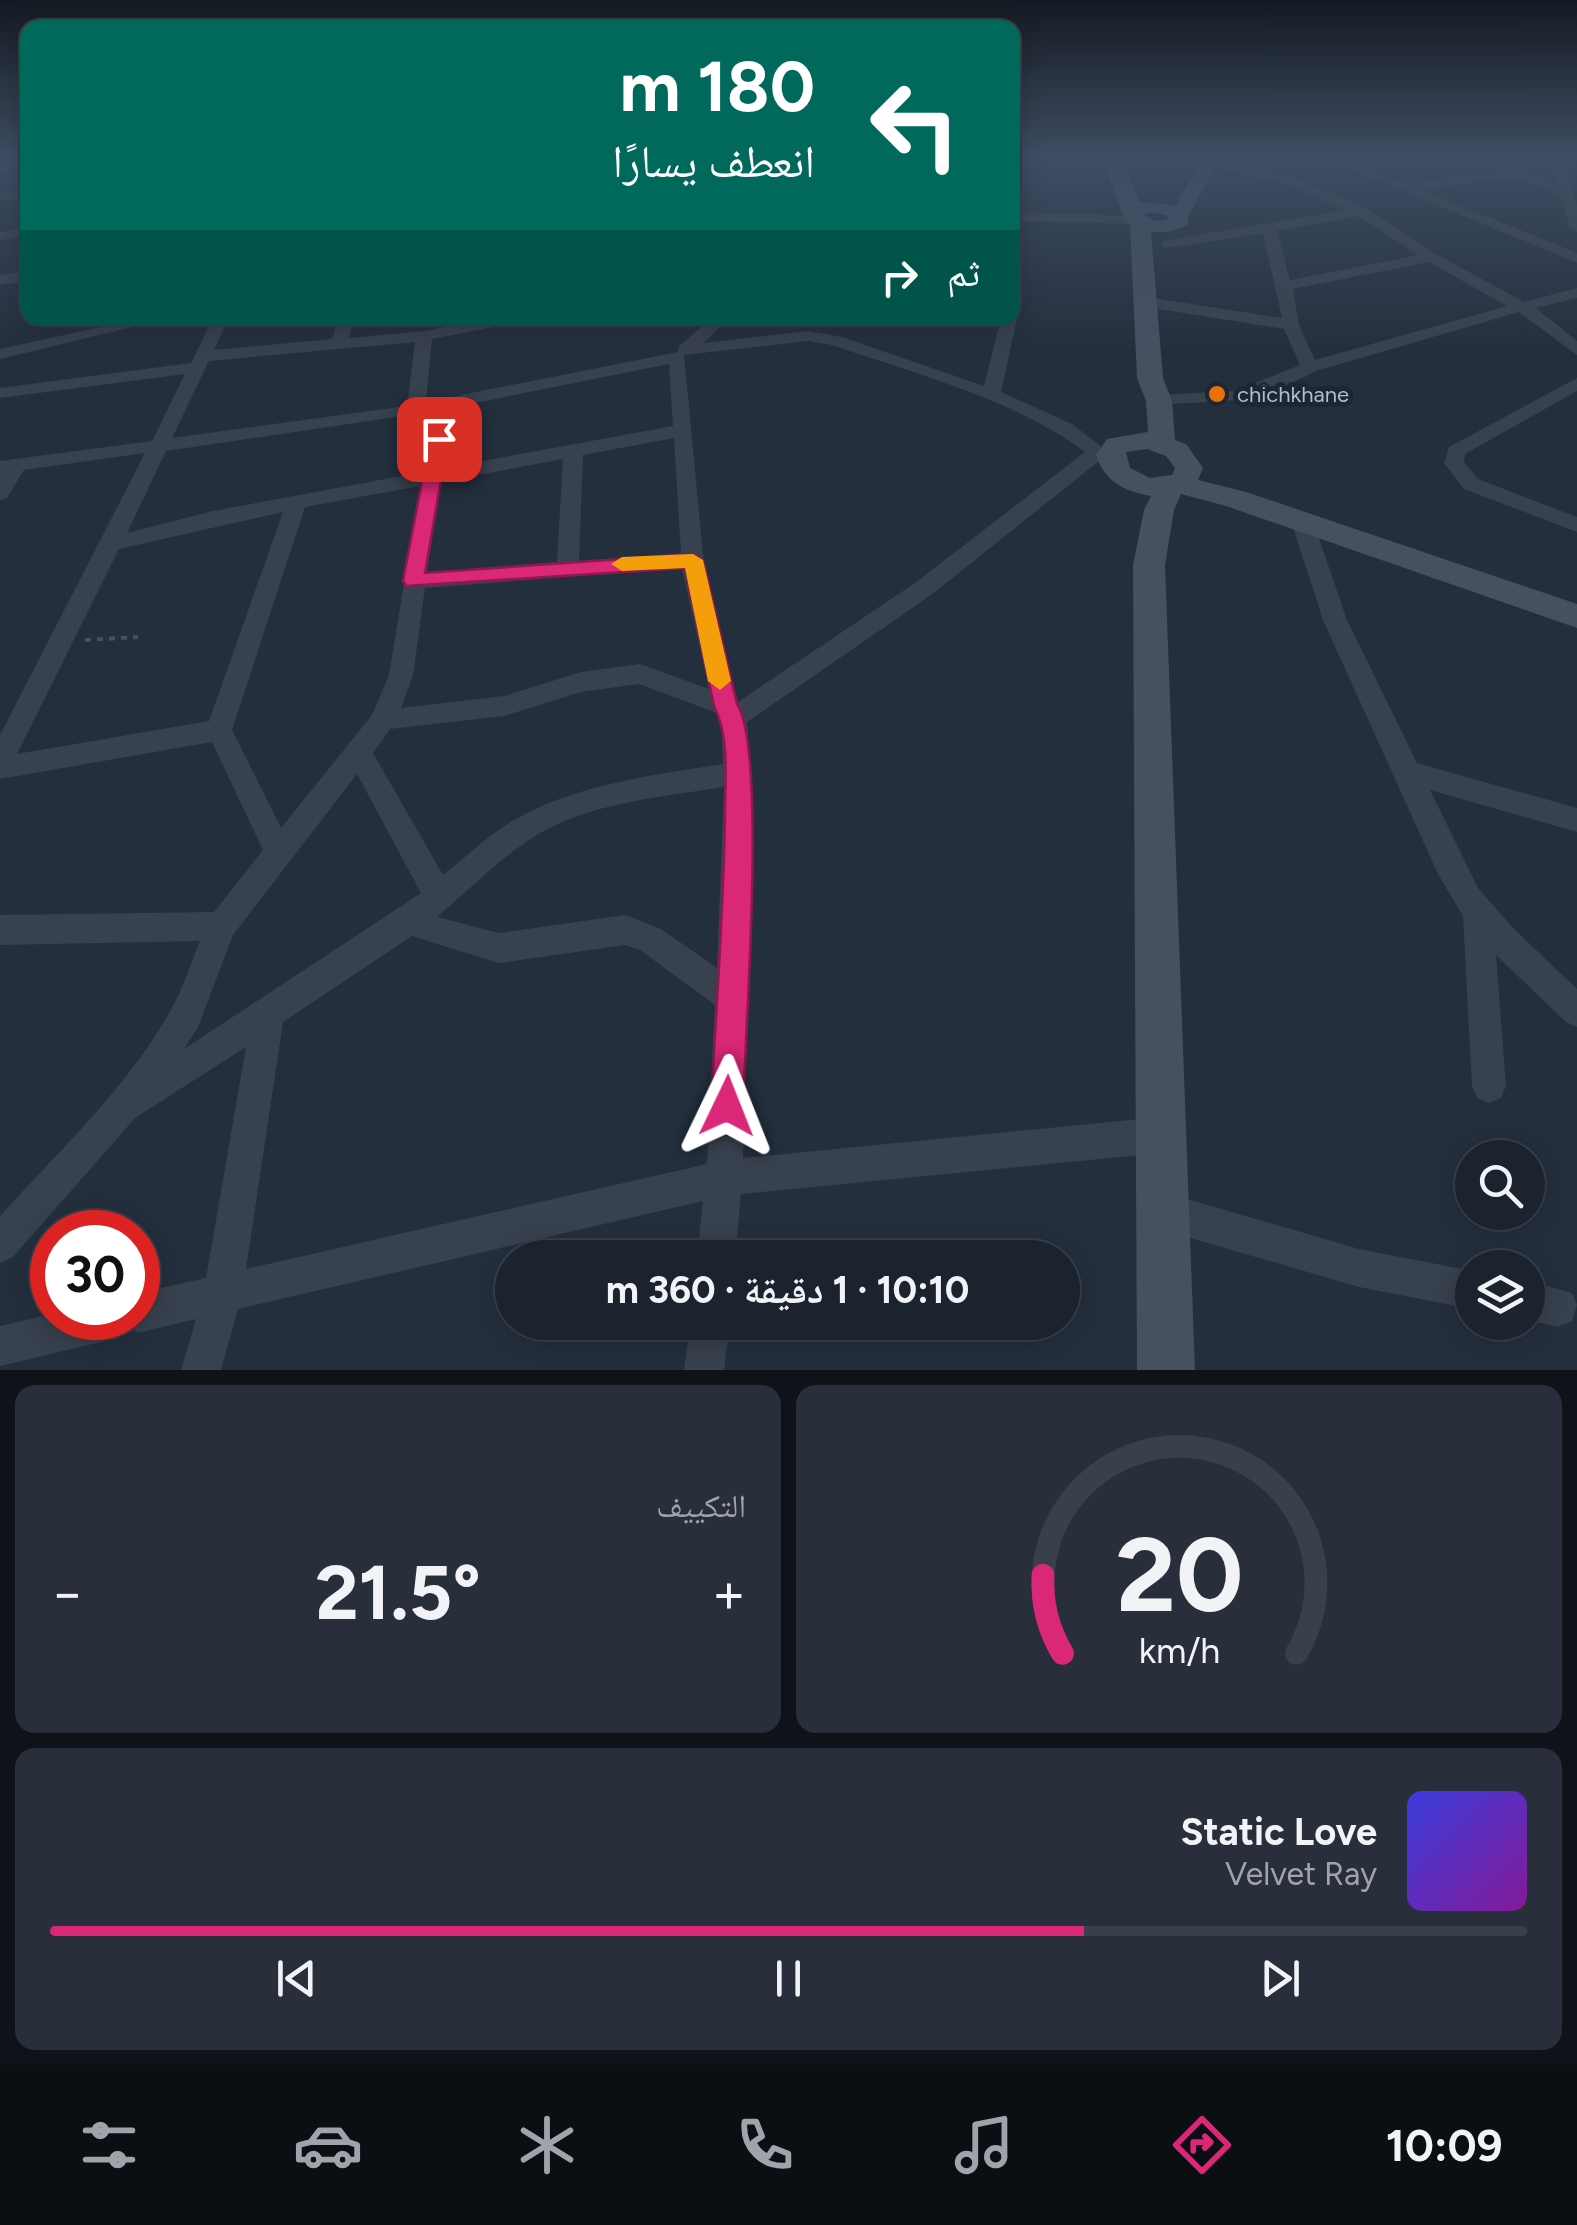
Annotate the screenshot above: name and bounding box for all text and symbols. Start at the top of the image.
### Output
text: 180 m [620,44,815,129]
icon: left [850,60,980,190]
text: انعطف يسارًا [612,134,815,188]
icon: right [872,250,927,305]
text: ثم [947,250,980,296]
place label: chichkhane [1237,381,1349,408]
marker: chichkhane [1206,383,1228,405]
pin [397,397,482,482]
icon: arrive [412,412,467,467]
position arrow [675,1054,779,1158]
map controls [1455,1140,1545,1340]
button: search [1455,1140,1545,1230]
speed limit sign: 30 [30,1210,160,1340]
button: layers [1455,1250,1545,1340]
text: 10:10 · 1 دقيقة · 360 m [606,1267,969,1313]
text: التكييف [656,1487,746,1525]
text: 20 [1115,1512,1243,1637]
text: 21.5° [315,1548,481,1638]
text: − [50,1560,84,1626]
text: + [712,1560,746,1626]
text: km/h [1138,1629,1220,1672]
text: Static Love [1181,1809,1377,1855]
text: Velvet Ray [1225,1855,1377,1893]
icon: previous [269,1951,324,2006]
icon: pause [761,1951,816,2006]
icon: next [1253,1951,1308,2006]
icon: filters [74,2110,144,2180]
icon: car [293,2110,363,2180]
icon: climate [512,2110,582,2180]
icon: phone [730,2110,800,2180]
icon: music [949,2110,1019,2180]
icon: directions [1167,2110,1237,2180]
text: 10:09 [1386,2118,1503,2172]

